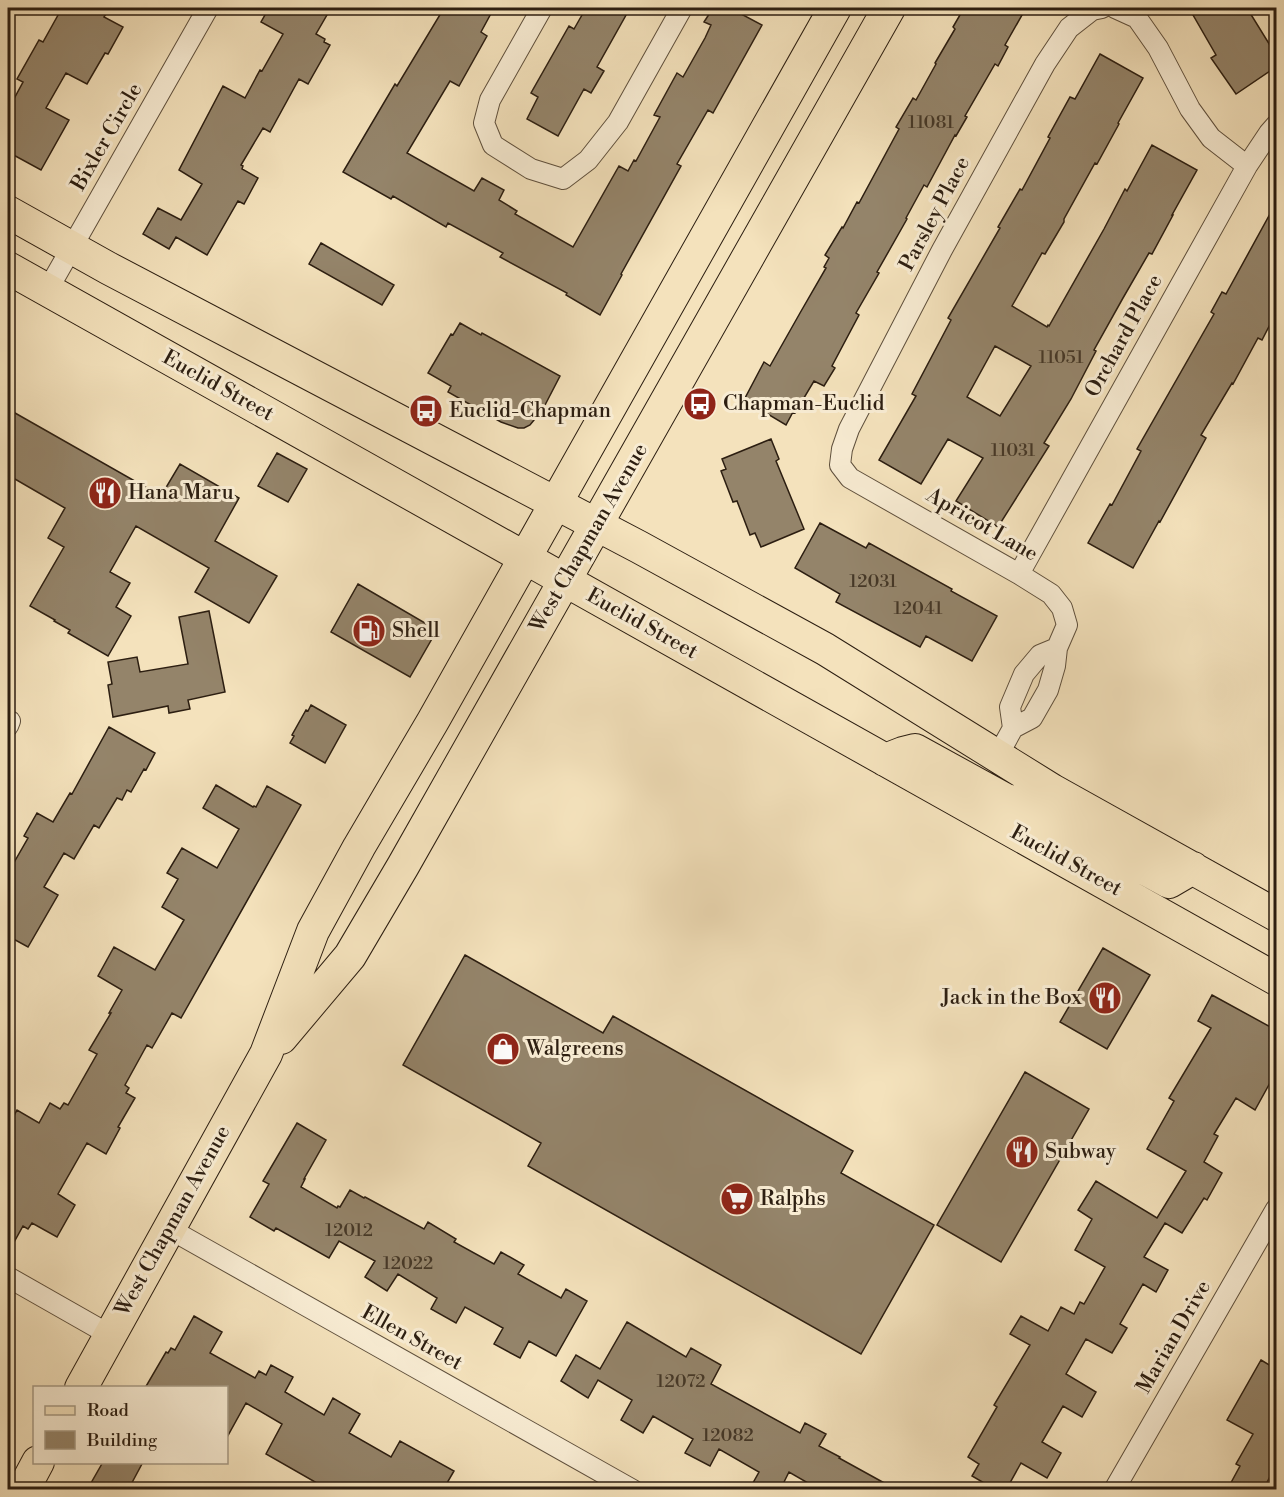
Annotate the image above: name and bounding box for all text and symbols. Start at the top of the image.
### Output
street label: Bixler Circle [65,79,148,196]
house number: 11081 [908,111,954,134]
street label: Parsley Place [894,152,976,276]
street label: Orchard Place [1080,270,1168,402]
street label: Euclid Street [158,345,279,428]
house number: 11051 [1038,346,1084,369]
bus stop icon: Chapman-Euclid [682,386,718,422]
place label: Chapman-Euclid [723,391,885,417]
bus stop icon: Euclid-Chapman [408,393,444,429]
place label: Euclid-Chapman [449,398,611,424]
street label: West Chapman Avenue [524,439,654,638]
house number: 11031 [991,439,1036,462]
restaurant icon: Hana Maru [87,475,123,511]
place label: Hana Maru [128,480,234,506]
street label: Apricot Lane [921,482,1042,567]
house number: 12031 [849,570,897,593]
street label: Euclid Street [582,583,703,666]
house number: 12041 [894,597,943,620]
fuel station icon: Shell [351,613,387,649]
place label: Shell [392,618,440,644]
street label: Euclid Street [1006,820,1127,903]
restaurant icon: Jack in the Box [1087,980,1123,1016]
place label: Jack in the Box [940,985,1082,1011]
shop icon: Walgreens [485,1031,521,1067]
place label: Walgreens [525,1036,624,1062]
street label: West Chapman Avenue [109,1121,236,1322]
restaurant icon: Subway [1004,1134,1040,1170]
place label: Subway [1045,1139,1117,1165]
supermarket icon: Ralphs [719,1181,755,1217]
place label: Ralphs [760,1186,826,1212]
house number: 12012 [325,1219,373,1242]
house number: 12022 [383,1252,433,1275]
street label: Marian Drive [1131,1276,1217,1398]
street label: Ellen Street [357,1300,468,1377]
house number: 12072 [656,1370,706,1393]
legend [33,1386,228,1464]
text: Road [87,1399,130,1422]
house number: 12082 [702,1424,754,1447]
text: Building [86,1429,158,1452]

